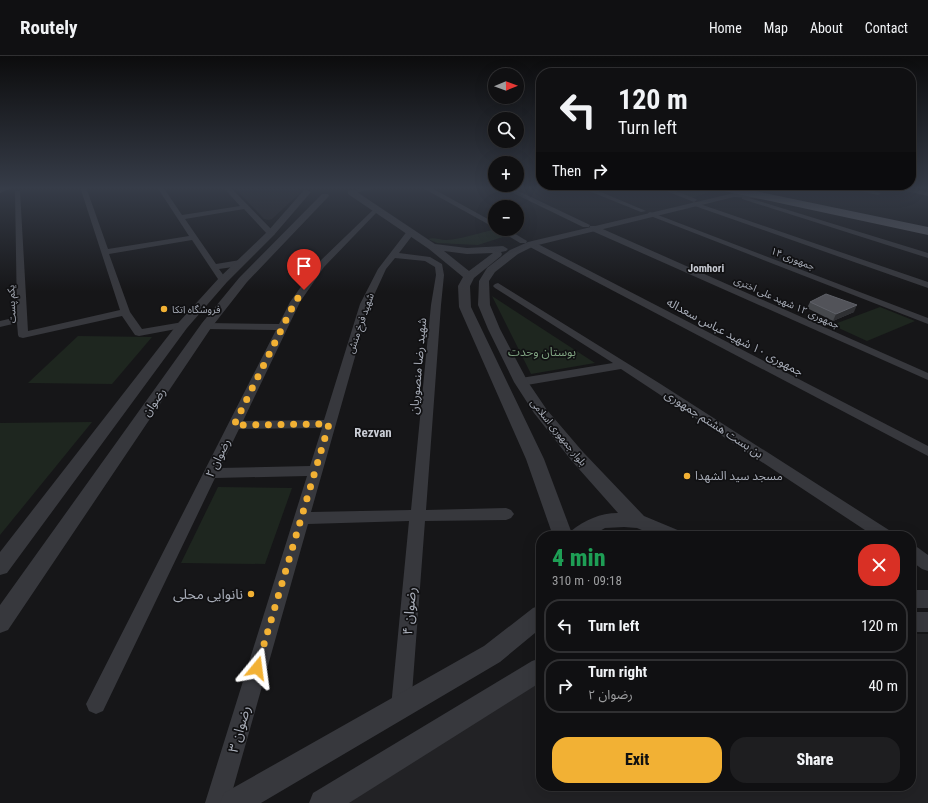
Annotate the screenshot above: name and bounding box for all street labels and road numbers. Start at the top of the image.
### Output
street label: جمهوری ۱۴ [769,245,817,273]
street label: جمهوری ۱۲ شهید علی اختری [732,274,841,332]
street label: یکم پست [5,285,20,323]
street label: شهید فرخ منش [345,292,378,355]
street label: جمهوری ۱۰ شهید عباس سعداله [664,295,806,379]
street label: شهید رضا منصوریان [407,317,429,415]
street label: رضوان [139,385,169,419]
street label: بن بست هشتم جمهوری [661,387,766,463]
street label: بلوار جمهوری اسلامی [528,397,589,469]
street label: رضوان ۲ [203,436,233,480]
street label: رضوان ۴ [399,586,420,636]
street label: رضوان ۳ [225,704,254,755]

